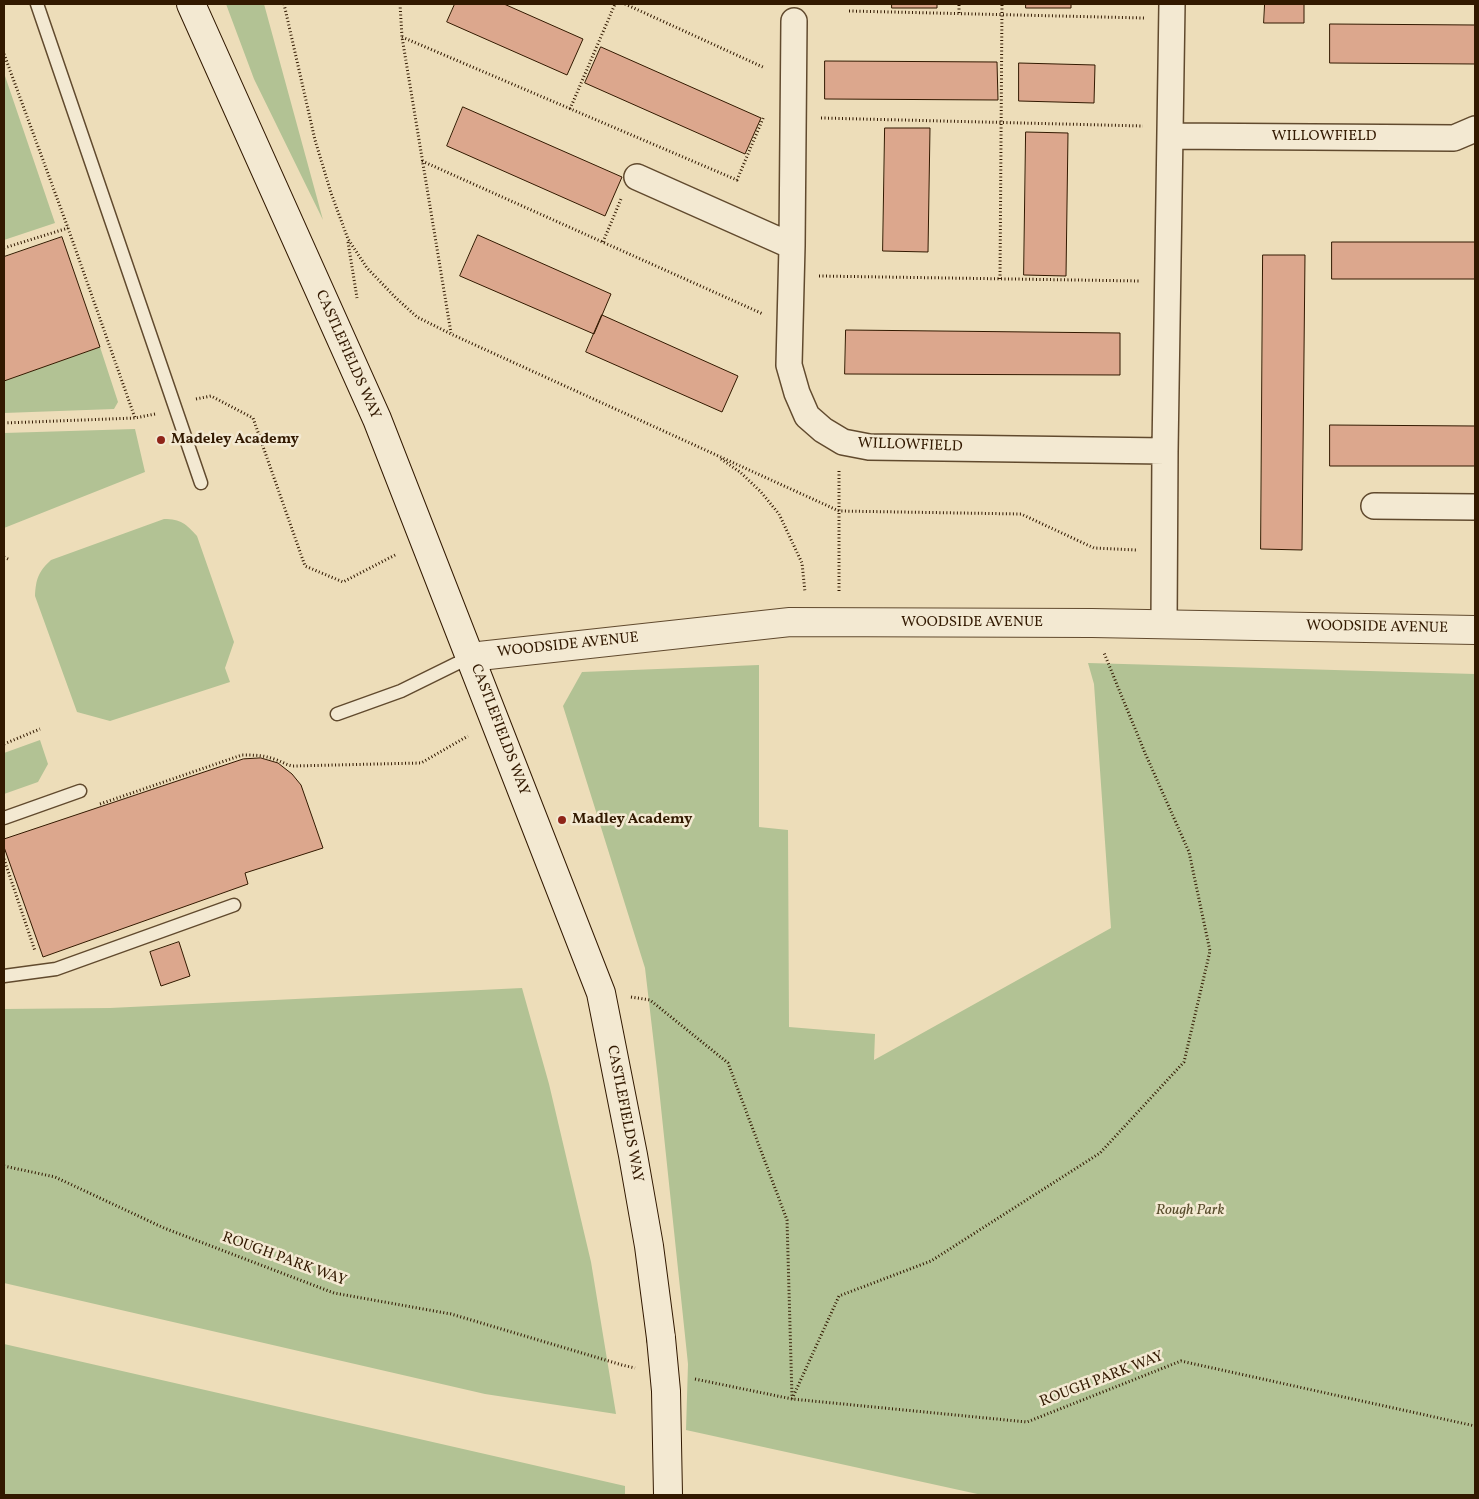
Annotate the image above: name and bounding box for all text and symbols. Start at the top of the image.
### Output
street label: WILLOWFIELD [1271,128,1377,146]
street label: CASTLEFIELDS WAY [310,288,384,422]
place label: Madeley Academy [171,431,299,449]
marker: Madeley Academy [155,434,167,446]
street label: WILLOWFIELD [857,435,963,457]
street label: WOODSIDE AVENUE [901,614,1043,632]
street label: WOODSIDE AVENUE [1306,618,1448,638]
street label: WOODSIDE AVENUE [496,630,640,662]
street label: CASTLEFIELDS WAY [466,662,532,798]
place label: Madley Academy [572,811,692,829]
marker: Madley Academy [556,814,568,826]
street label: CASTLEFIELDS WAY [602,1044,646,1184]
park label: Rough Park [1156,1202,1224,1220]
street label: ROUGH PARK WAY [219,1229,349,1291]
street label: ROUGH PARK WAY [1038,1348,1166,1412]

